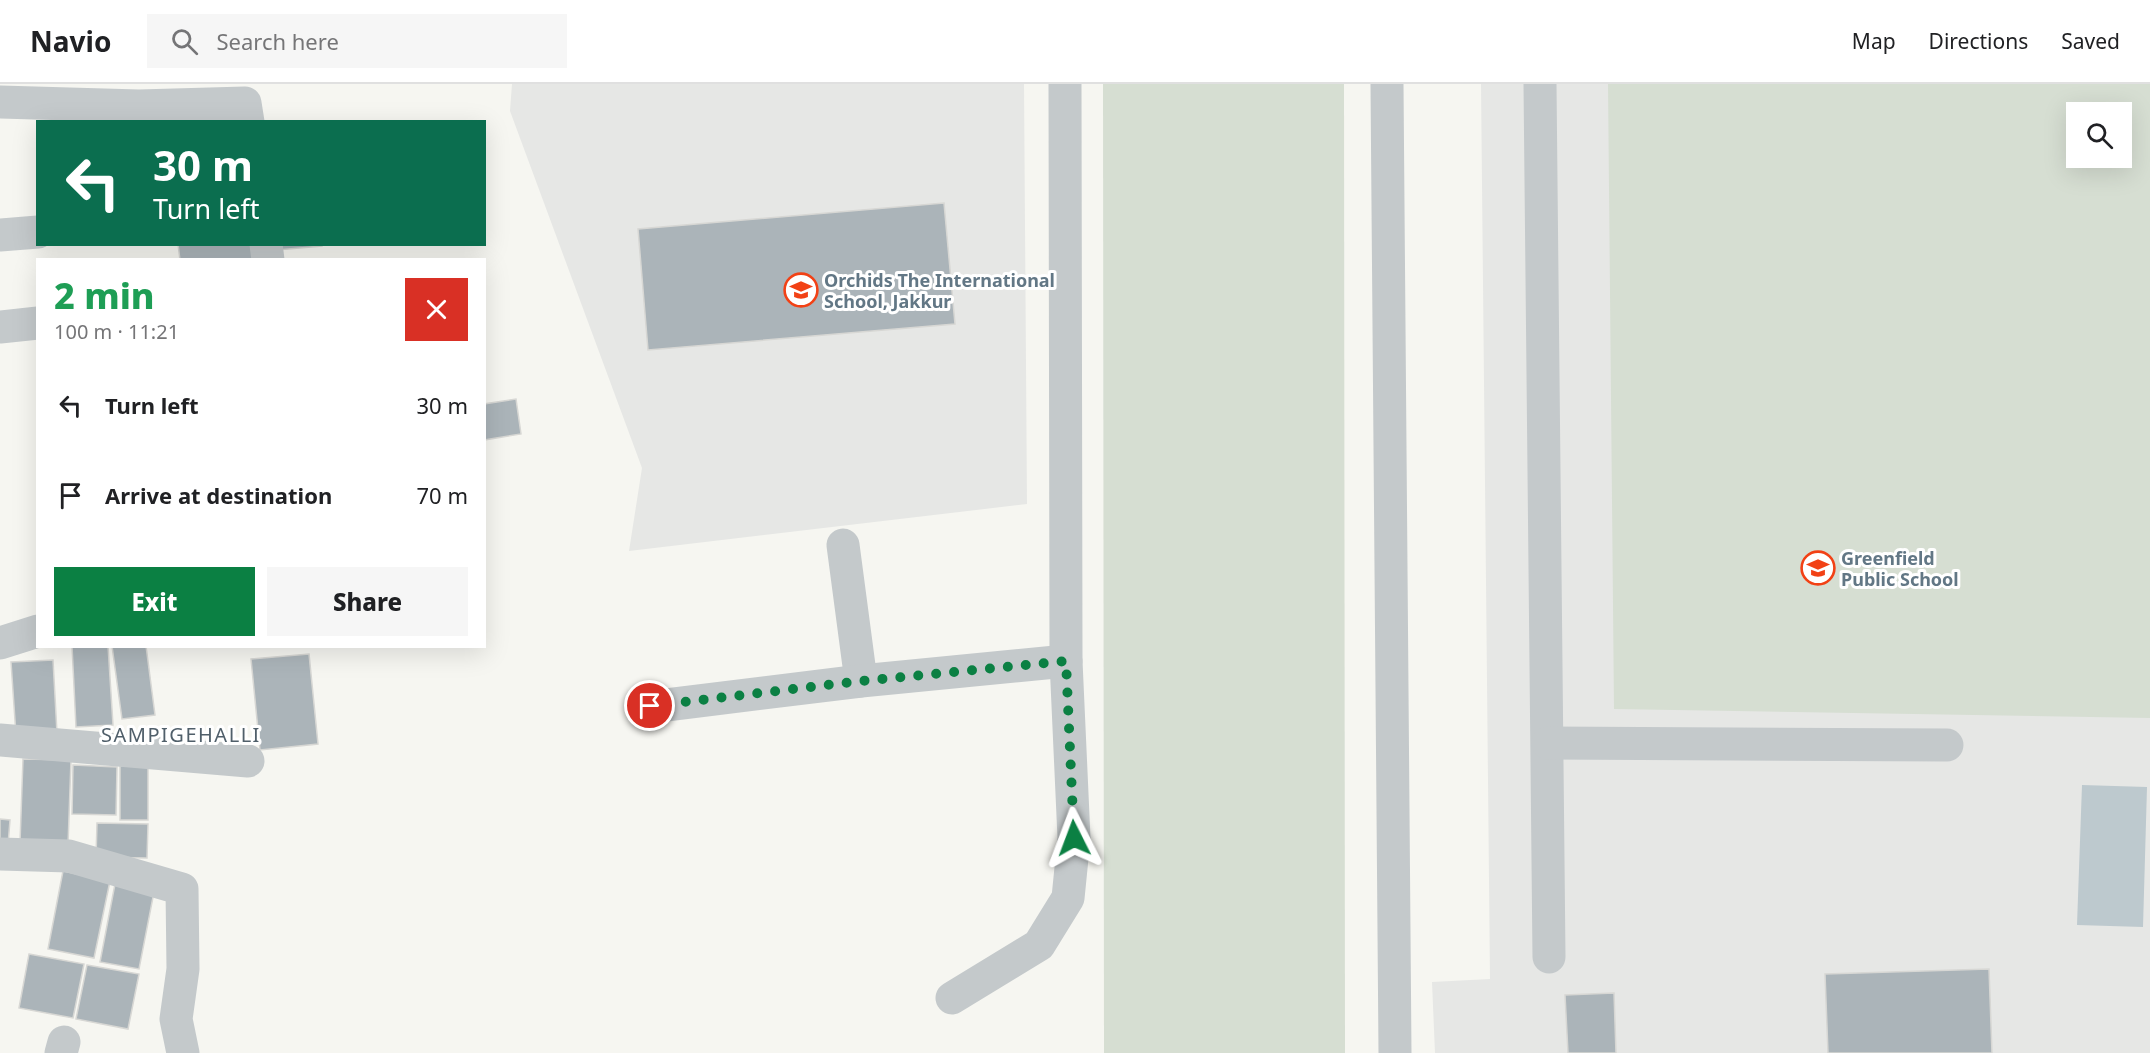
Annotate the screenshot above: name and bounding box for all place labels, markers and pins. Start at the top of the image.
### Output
place label: Orchids The International School, Jakkur [824,268,1055,313]
school or university icon: Orchids The International School, Jakkur [783,272,819,308]
place label: Greenfield Public School [1841,546,1959,591]
school or university icon: Greenfield Public School [1800,550,1836,586]
pin [624,680,675,731]

